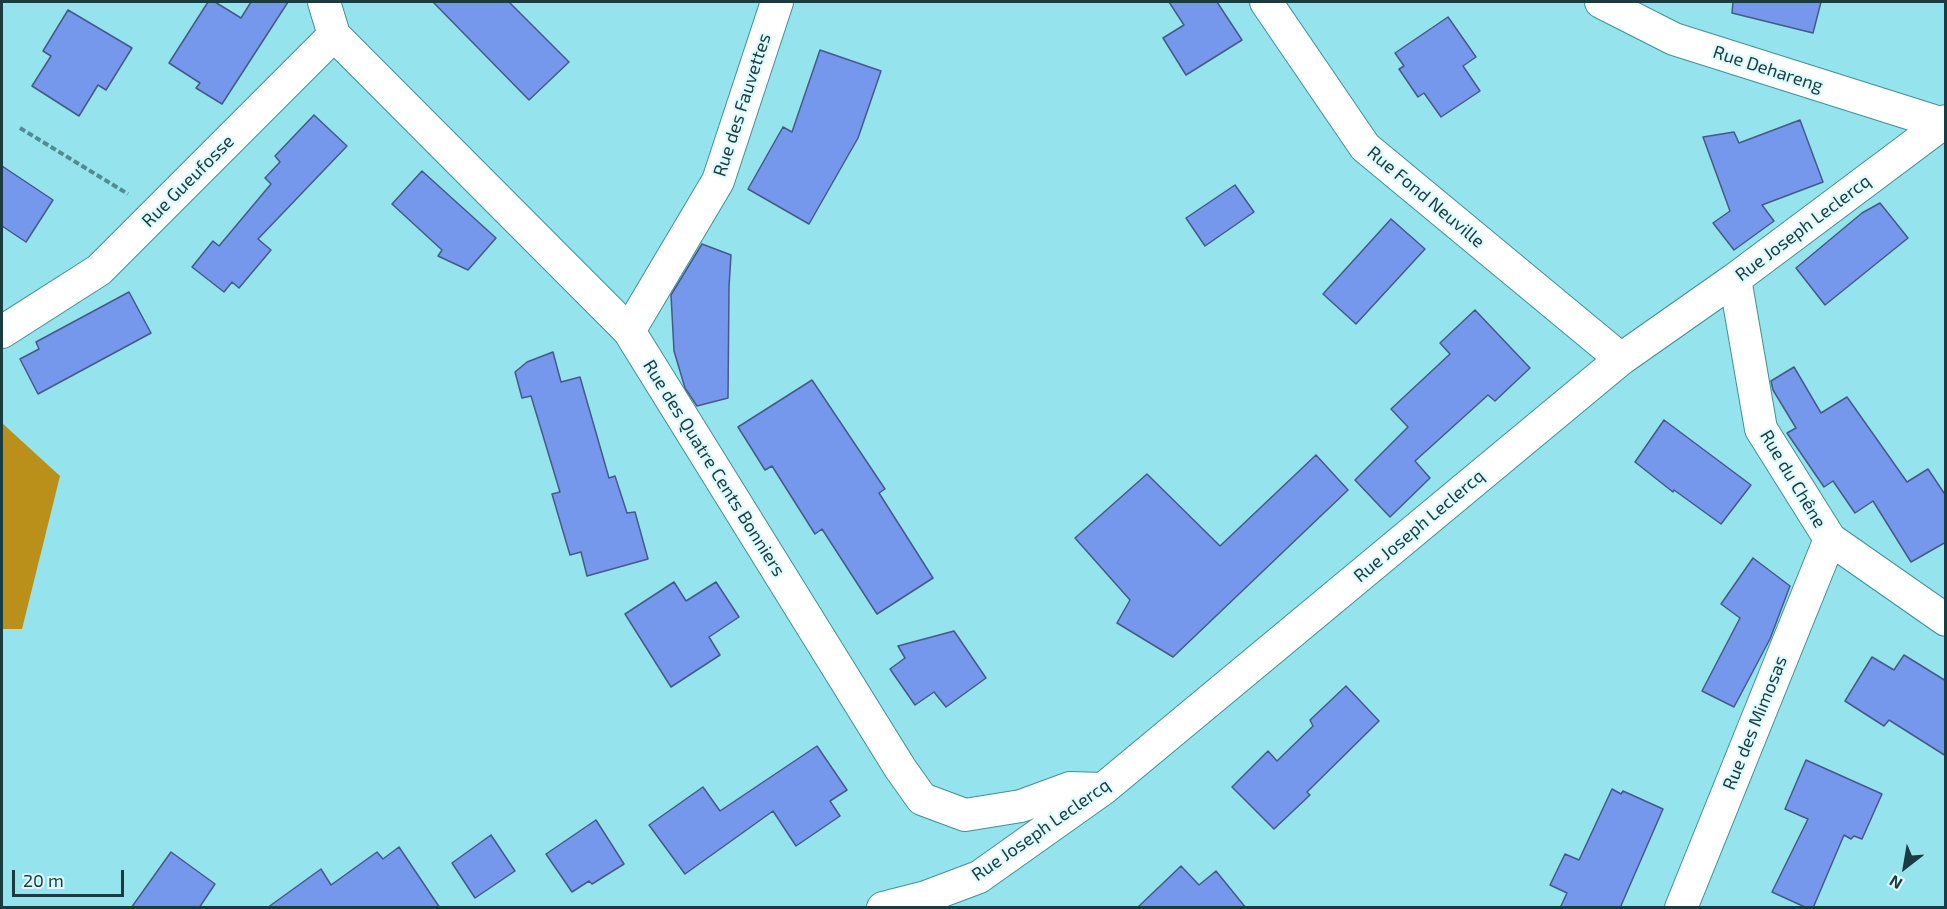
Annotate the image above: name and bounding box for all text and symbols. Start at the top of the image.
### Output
street label: Rue des Fauvettes [709,31,775,179]
street label: Rue Dehareng [1710,41,1826,97]
street label: Rue Gueufosse [137,130,239,232]
street label: Rue Fond Neuville [1363,142,1489,252]
street label: Rue Joseph Leclercq [1731,170,1875,286]
street label: Rue des Quatre Cents Bonniers [638,356,790,580]
street label: Rue du Chêne [1755,426,1831,532]
street label: Rue Joseph Leclercq [1349,465,1489,587]
street label: Rue des Mimosas [1718,653,1792,793]
street label: Rue Joseph Leclercq [968,774,1114,886]
north arrow [1875,837,1935,897]
scale bar [15,858,128,896]
text: 20 m [23,869,64,891]
text: N [1886,872,1905,894]

